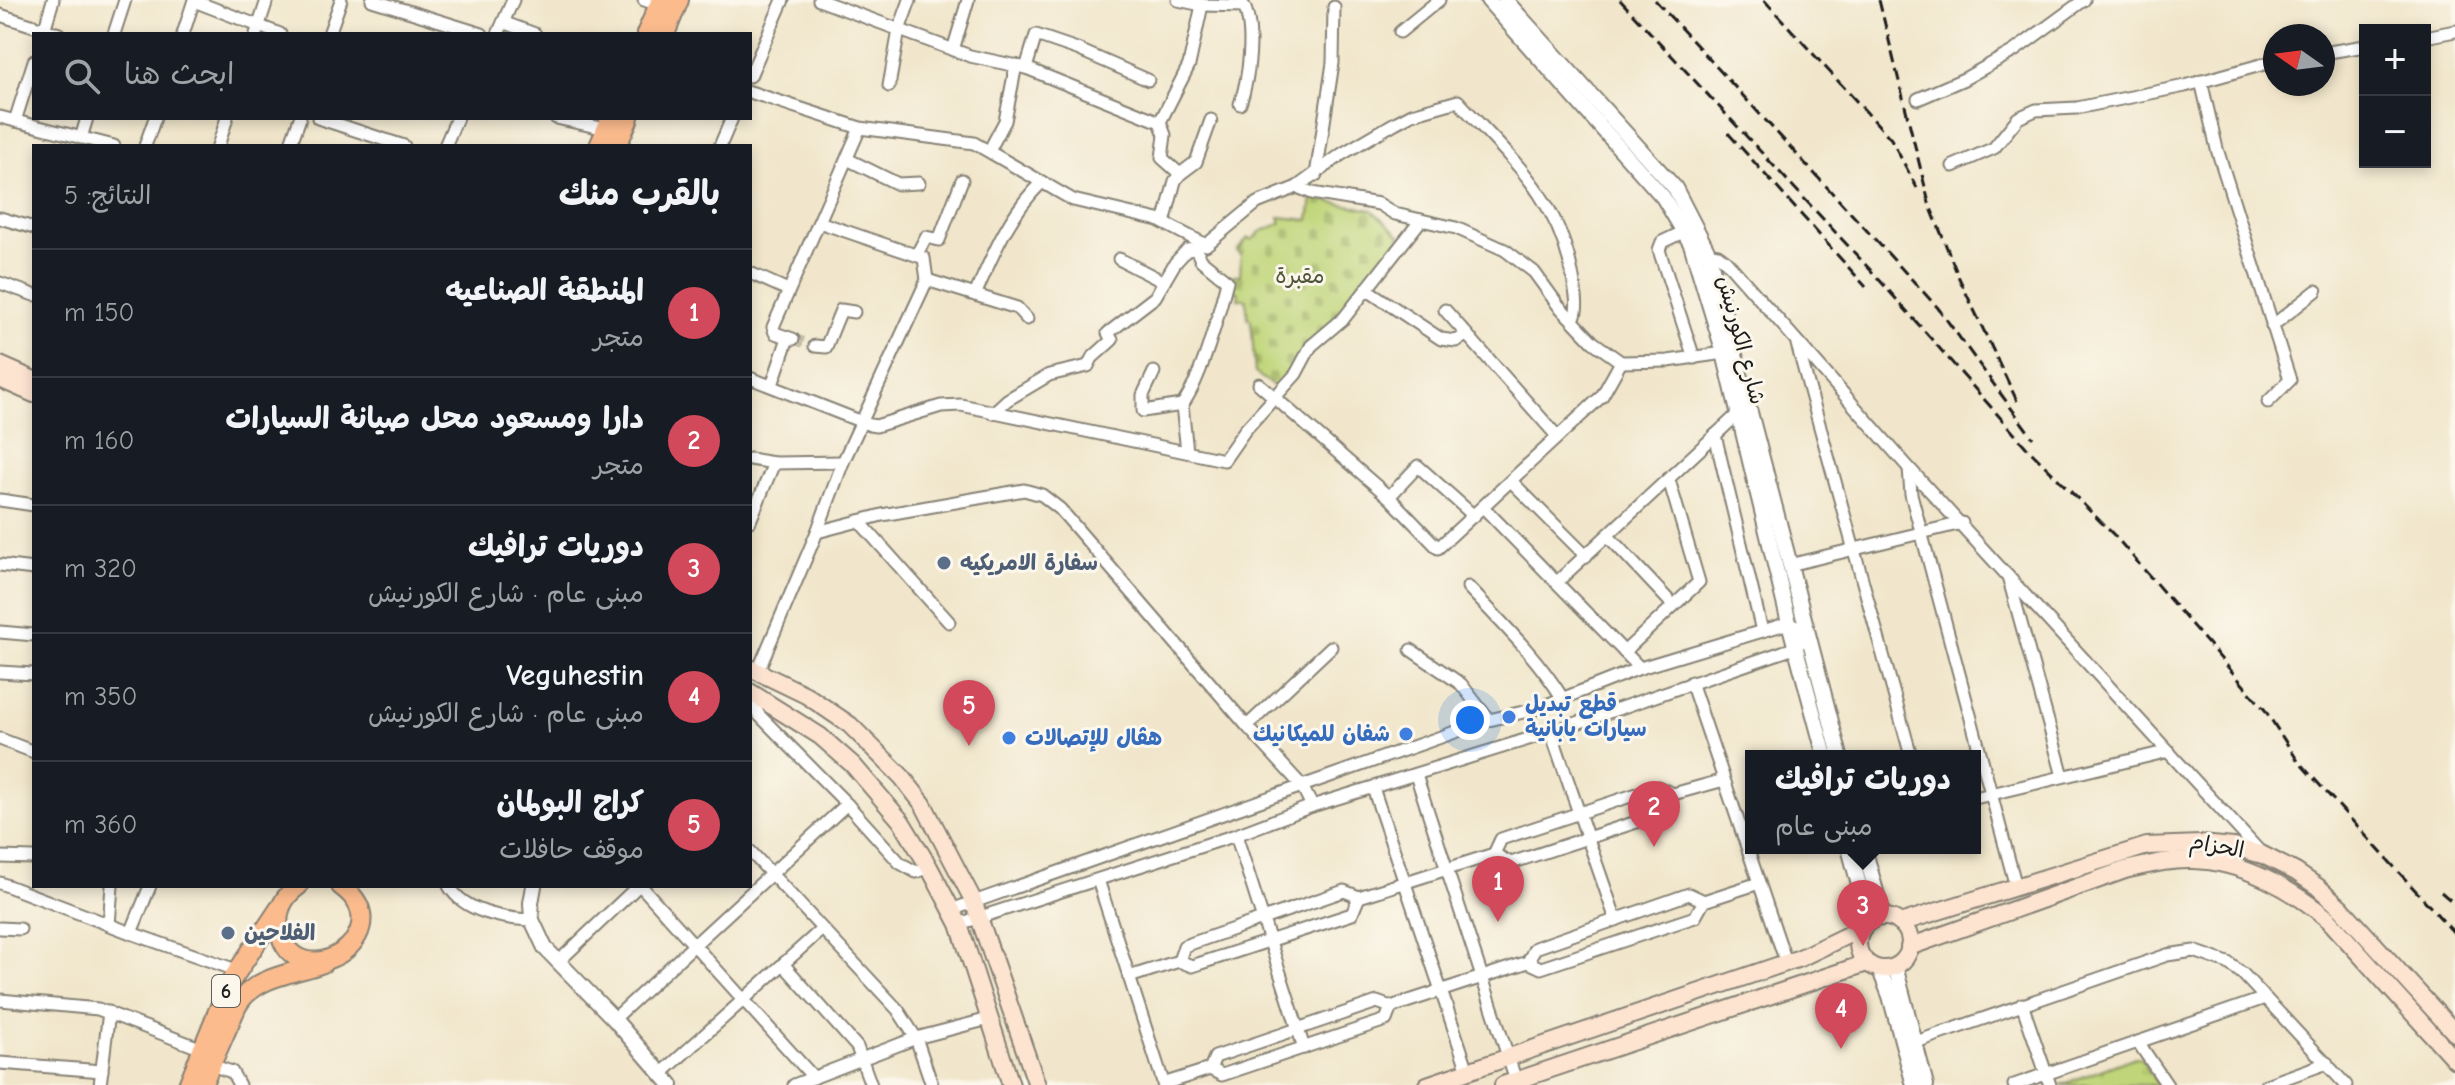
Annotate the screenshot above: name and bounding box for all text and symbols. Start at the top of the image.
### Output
north arrow [2263,24,2335,96]
map controls [2359,24,2431,168]
button: + [2359,24,2431,96]
search box [32,32,752,120]
icon: search [60,54,104,98]
text: ابحث هنا [124,57,234,92]
button: − [2359,96,2431,168]
text: بالقرب منك [559,174,720,214]
text: النتائج: 5 [64,181,151,211]
park label: مقبرة [1275,263,1325,289]
text: المنطقة الصناعيه [445,273,644,308]
street label: شارع الكورنيش [1709,273,1771,408]
text: 150 m [64,298,134,328]
text: 1 [689,298,699,328]
text: متجر [593,323,644,353]
text: دارا ومسعود محل صيانة السيارات [226,401,644,436]
text: 160 m [64,426,134,456]
text: 2 [688,426,700,456]
text: متجر [593,451,644,481]
text: دوريات ترافيك [468,529,644,564]
place label: سفارة الامريكيه [960,550,1098,576]
text: 320 m [64,554,137,584]
text: 3 [688,554,700,584]
marker: سفارة الامريكيه [935,554,953,572]
text: مبنى عام · شارع الكورنيش [368,579,644,609]
text: Veguhestin [506,658,644,693]
pin: 5 [943,680,995,746]
text: 350 m [64,682,137,712]
text: 4 [688,682,700,712]
place label: قطع تبديل سيارات يابانية [1525,691,1647,742]
text: مبنى عام · شارع الكورنيش [368,699,644,729]
your location [1450,700,1490,740]
marker: قطع تبديل سيارات يابانية [1500,708,1518,726]
place label: شفان للميكانيك [1253,721,1390,747]
place label: هڤال للإتصالات [1025,725,1162,752]
marker: شفان للميكانيك [1397,725,1415,743]
marker: هڤال للإتصالات [1000,729,1018,747]
popup [1745,750,1981,854]
text: دوريات ترافيك [1775,762,1951,797]
pin: 2 [1628,781,1680,847]
text: كراج البولمان [496,785,644,820]
text: 360 m [64,810,137,840]
text: 5 [687,810,701,840]
text: مبنى عام [1775,812,1873,842]
street label: الحزام [2187,828,2246,868]
text: موقف حافلات [499,835,644,865]
pin: 1 [1472,856,1524,922]
pin: 3 [1837,880,1889,946]
place label: الفلاحين [244,920,316,946]
marker: الفلاحين [219,924,237,942]
road number: 6 [212,975,240,1007]
pin: 4 [1815,983,1867,1049]

